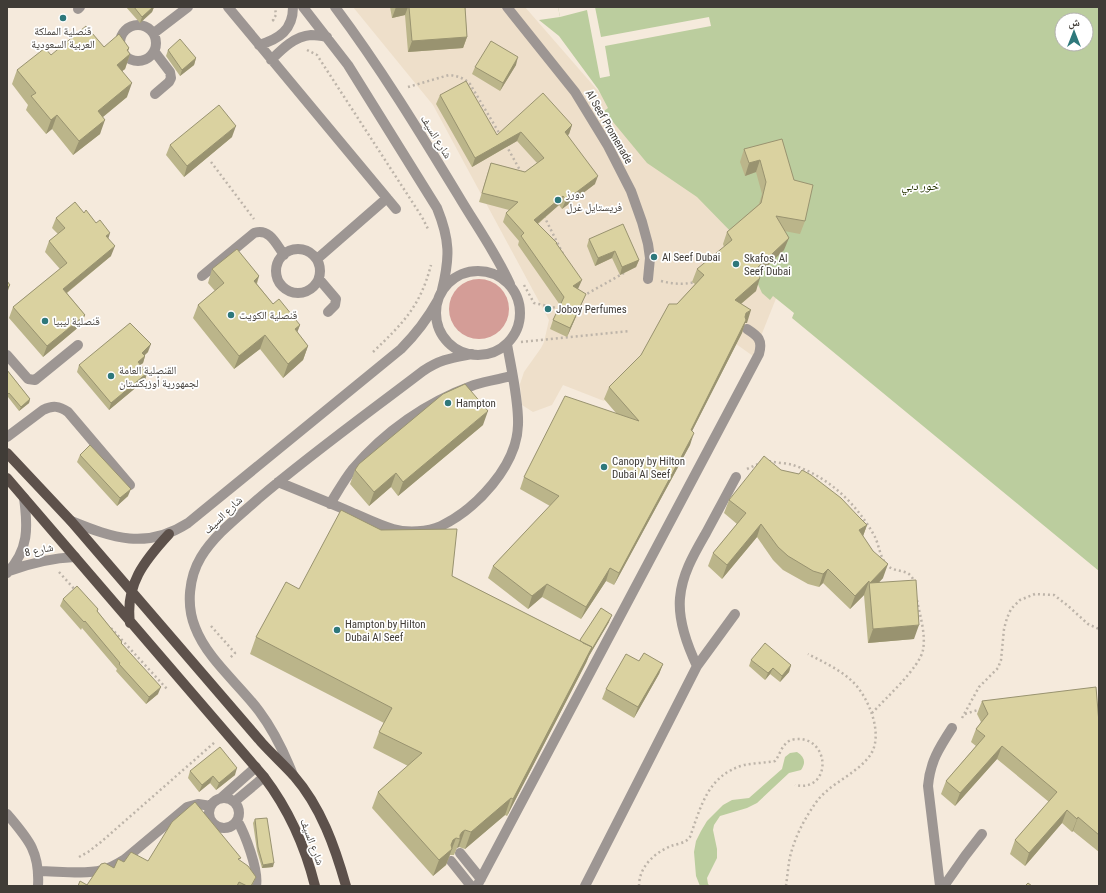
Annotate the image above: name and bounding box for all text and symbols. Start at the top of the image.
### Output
north arrow [1054,12,1094,52]
marker: قنصلية المملكة العربية السعودية [58,13,68,23]
text: ش [1068,16,1080,30]
place label: قنصلية المملكة العربية السعودية [31,25,95,51]
street label: Al Seef Promenade [583,88,635,166]
street label: شارع السيف [418,113,454,161]
water label: خور دبي [901,179,939,196]
place label: دورز فريستايل غرل [565,188,623,214]
marker: دورز فريستايل غرل [553,195,563,205]
place label: Al Seef Dubai [662,251,720,264]
marker: Al Seef Dubai [649,252,659,262]
place label: Skafos, Al Seef Dubai [744,252,791,278]
marker: Skafos, Al Seef Dubai [731,259,741,269]
place label: Joboy Perfumes [556,303,627,316]
marker: Joboy Perfumes [543,304,553,314]
place label: قنصلية الكويت [239,309,298,322]
marker: قنصلية الكويت [226,310,236,320]
place label: قنصلية ليبيا [53,315,100,328]
marker: قنصلية ليبيا [40,316,50,326]
place label: القنصلية العامة لجمهورية أوزبكستان [119,364,199,390]
marker: القنصلية العامة لجمهورية أوزبكستان [106,371,116,381]
place label: Hampton [456,397,496,410]
marker: Hampton [443,398,453,408]
place label: Canopy by Hilton Dubai Al Seef [612,455,685,481]
marker: Canopy by Hilton Dubai Al Seef [599,462,609,472]
street label: شارع السيف [201,493,245,537]
street label: شارع 8 [24,541,54,559]
place label: Hampton by Hilton Dubai Al Seef [345,618,426,644]
marker: Hampton by Hilton Dubai Al Seef [332,625,342,635]
street label: شارع السيف [297,817,327,867]

